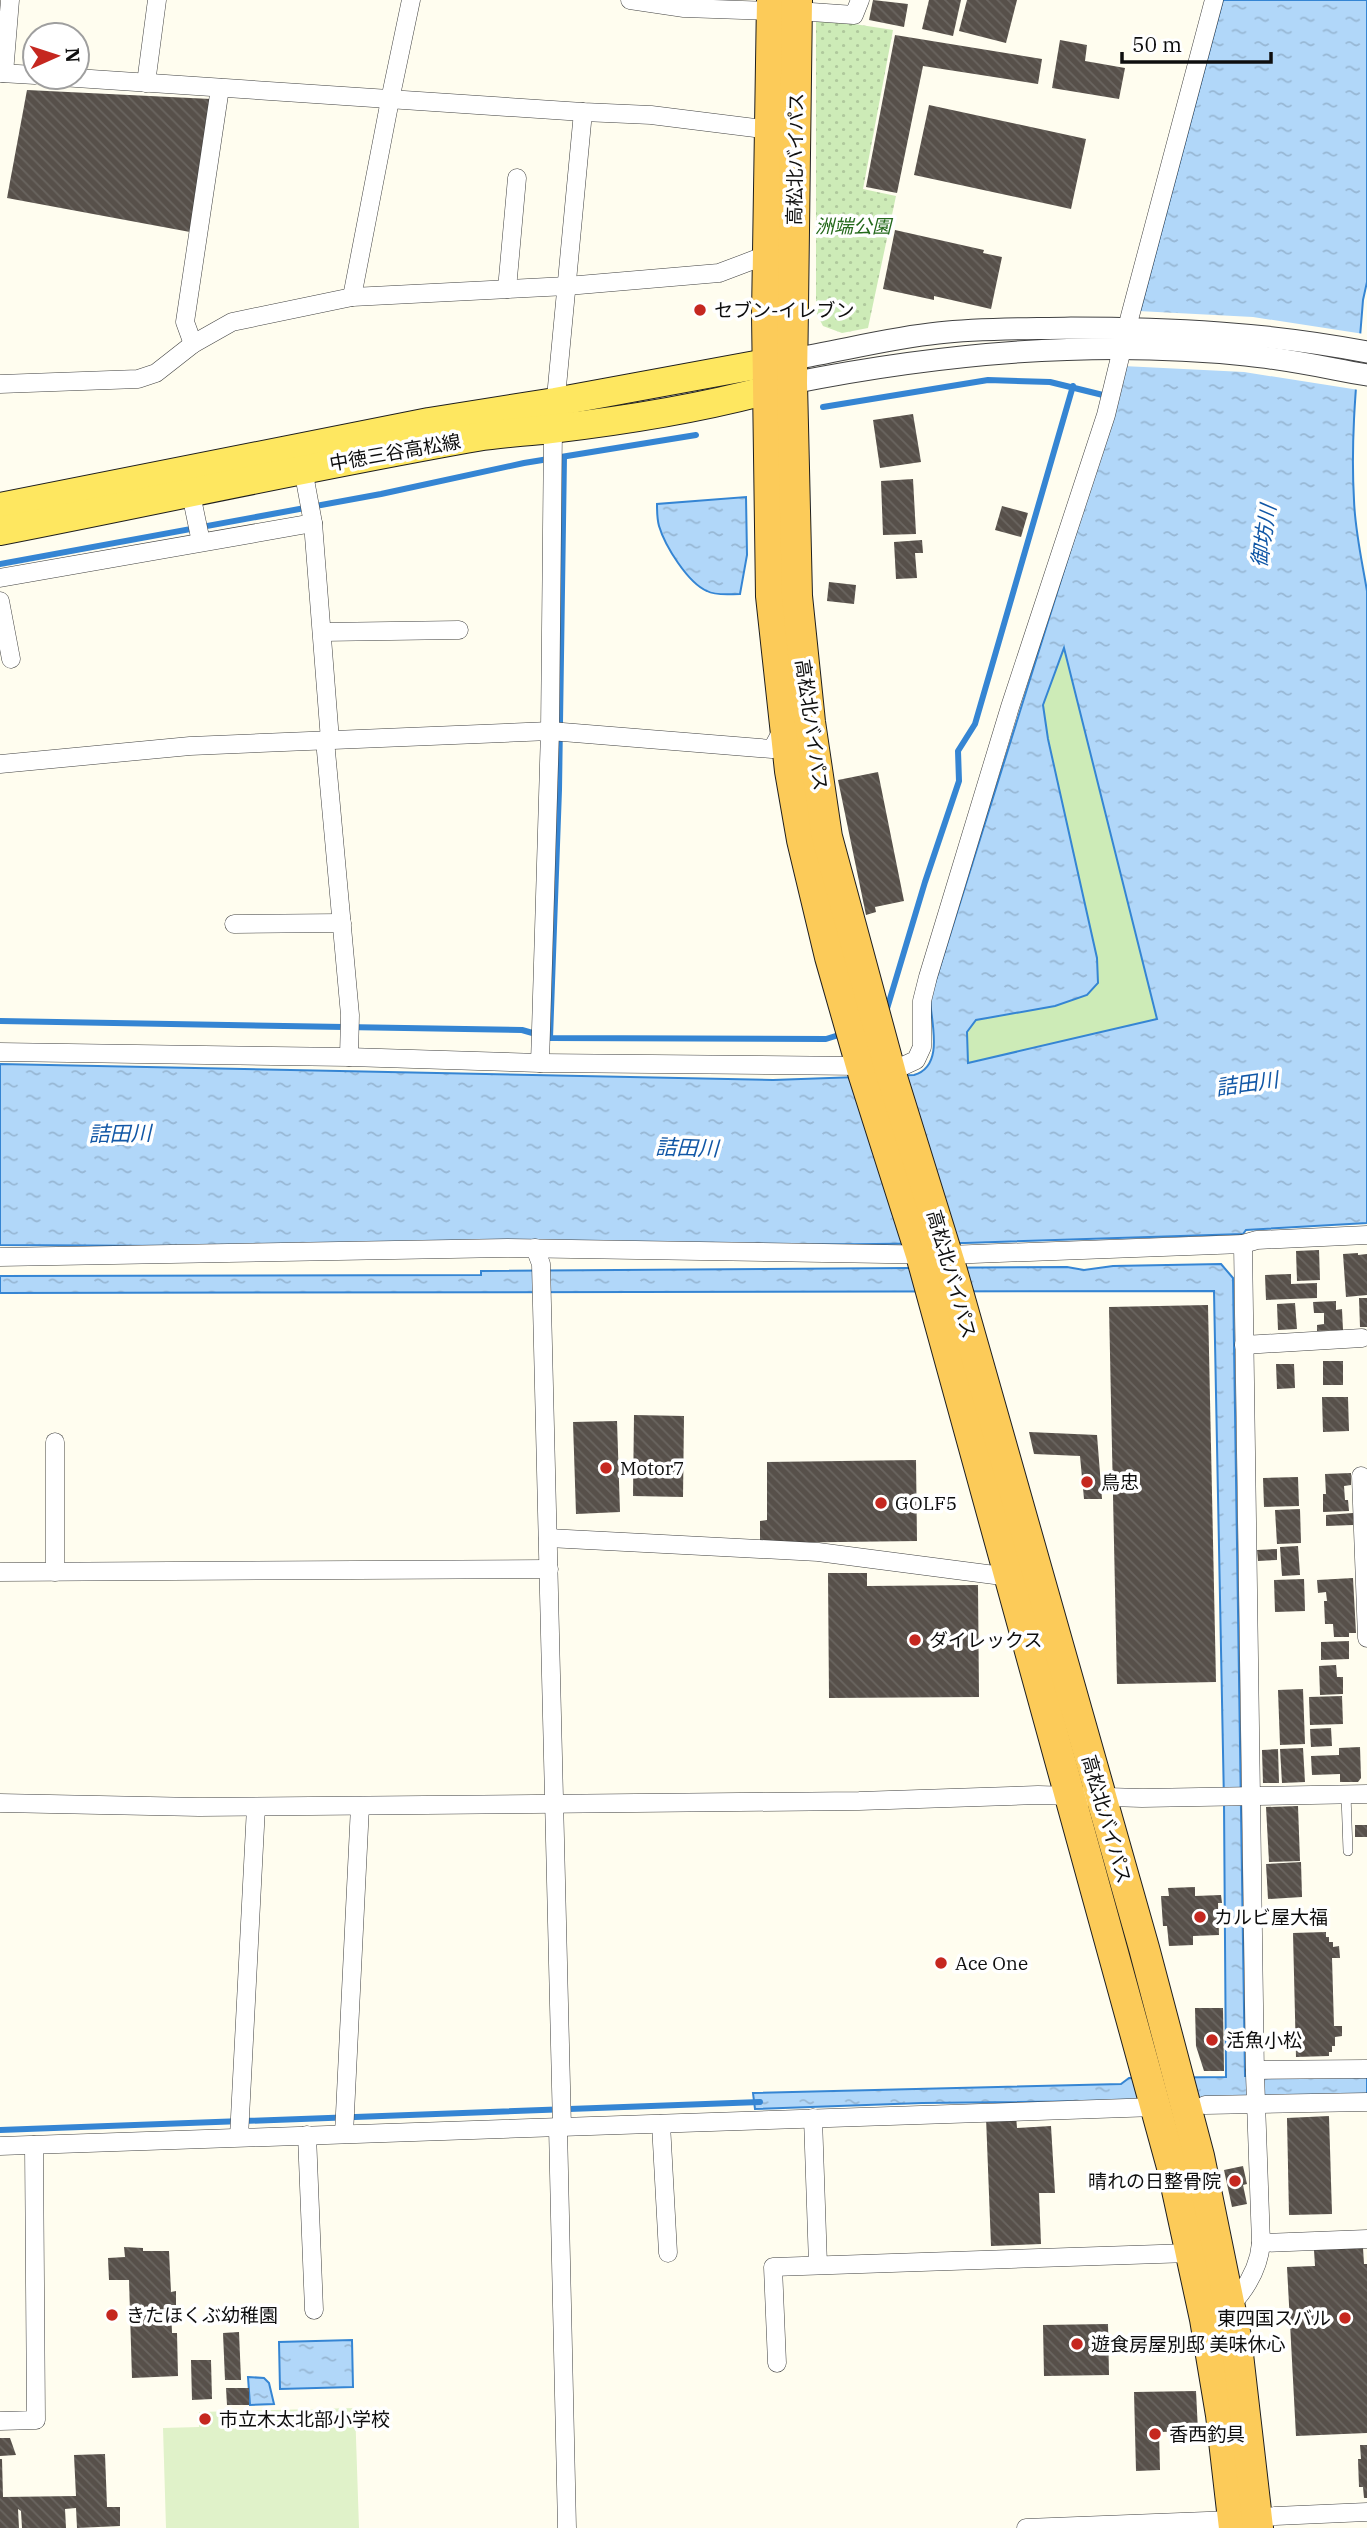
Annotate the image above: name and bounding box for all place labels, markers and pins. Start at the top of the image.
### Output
place label: セブン-イレブン [714,298,854,322]
marker: セブン-イレブン [692,302,708,318]
place label: Motor7 [620,1456,685,1480]
marker: Motor7 [598,1460,614,1476]
place label: 鳥忠 [1101,1470,1139,1494]
marker: 鳥忠 [1079,1474,1095,1490]
place label: GOLF5 [895,1491,957,1515]
marker: GOLF5 [873,1495,889,1511]
place label: ダイレックス [929,1628,1042,1652]
marker: ダイレックス [907,1632,923,1648]
place label: カルビ屋大福 [1214,1905,1328,1929]
marker: カルビ屋大福 [1192,1909,1208,1925]
place label: Ace One [955,1951,1028,1975]
marker: Ace One [933,1955,949,1971]
place label: 活魚小松 [1226,2028,1302,2052]
marker: 活魚小松 [1204,2032,1220,2048]
place label: 晴れの日整骨院 [1088,2169,1221,2193]
marker: 晴れの日整骨院 [1227,2173,1243,2189]
place label: きたほくぶ幼稚園 [126,2303,278,2327]
place label: 東四国スバル [1217,2306,1331,2330]
marker: きたほくぶ幼稚園 [104,2307,120,2323]
marker: 東四国スバル [1337,2310,1353,2326]
place label: 遊食房屋別邸 美味休心 [1091,2332,1285,2356]
marker: 遊食房屋別邸 美味休心 [1069,2336,1085,2352]
place label: 市立木太北部小学校 [219,2407,390,2431]
marker: 市立木太北部小学校 [197,2411,213,2427]
place label: 香西釣具 [1169,2422,1245,2446]
marker: 香西釣具 [1147,2426,1163,2442]

